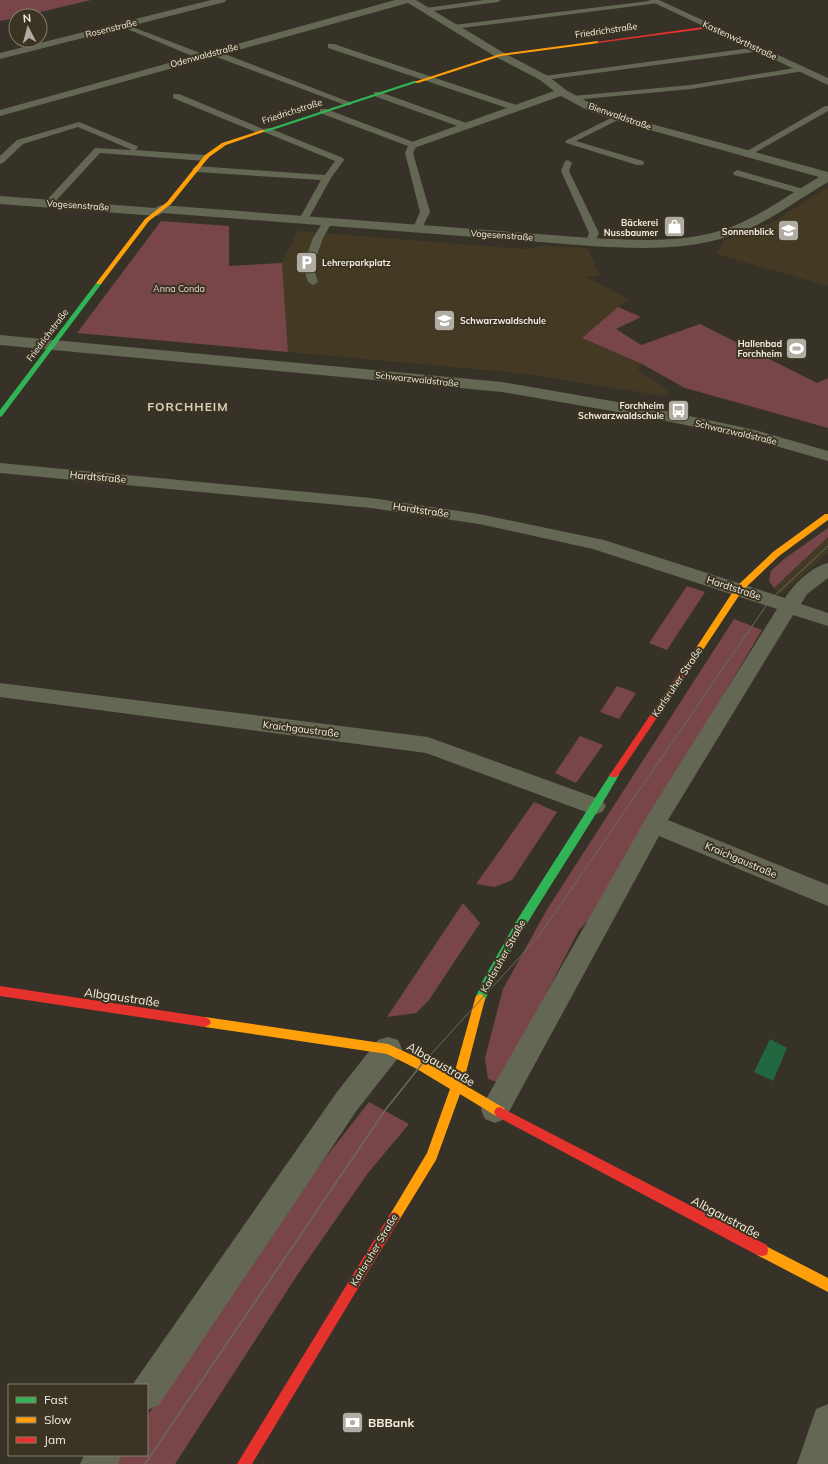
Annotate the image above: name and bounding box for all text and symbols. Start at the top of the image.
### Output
north arrow [8,8,48,48]
text: N [22,11,32,25]
street label: Rosenstraße [84,16,138,40]
street label: Kastenwörthstraße [701,18,779,62]
street label: Friedrichstraße [574,20,638,40]
street label: Odenwaldstraße [169,41,239,69]
street label: Friedrichstraße [261,96,324,126]
street label: Bienwaldstraße [587,100,653,132]
street label: Vogesenstraße [46,197,110,213]
shop icon: Bäckerei Nussbaumer [661,214,687,240]
place label: Bäckerei Nussbaumer [604,217,658,238]
school or university icon: Sonnenblick [776,218,802,244]
place label: Sonnenblick [722,226,775,237]
street label: Vogesenstraße [470,227,534,243]
parking icon: Lehrerparkplatz [294,249,320,275]
place label: Lehrerparkplatz [322,257,391,268]
park label: Anna Conda [153,283,205,294]
street label: Friedrichstraße [24,307,70,363]
school or university icon: Schwarzwaldschule [431,307,457,333]
place label: Schwarzwaldschule [460,315,546,326]
sports icon: Hallenbad Forchheim [784,335,810,361]
place label: Hallenbad Forchheim [737,338,782,359]
street label: Schwarzwaldstraße [375,369,459,389]
bus stop icon: Forchheim Schwarzwaldschule [666,397,692,423]
district label: FORCHHEIM [147,399,229,414]
place label: Forchheim Schwarzwaldschule [578,400,664,421]
street label: Schwarzwaldstraße [694,417,778,447]
street label: Hardtstraße [69,468,127,486]
street label: Hardtstraße [392,500,450,520]
street label: Hardtstraße [705,573,763,603]
street label: Karlsruher Straße [649,645,705,719]
street label: Kraichgaustraße [262,718,340,740]
street label: Kraichgaustraße [703,839,779,881]
street label: Karlsruher Straße [478,917,528,995]
street label: Albgaustraße [83,984,161,1010]
street label: Albgaustraße [404,1039,478,1089]
street label: Albgaustraße [689,1193,763,1241]
street label: Karlsruher Straße [347,1212,401,1288]
legend [8,1384,148,1456]
text: Fast [44,1392,68,1407]
bank icon: BBBank [340,1409,366,1435]
text: Slow [44,1412,72,1427]
place label: BBBank [368,1415,415,1430]
text: Jam [44,1432,66,1447]

